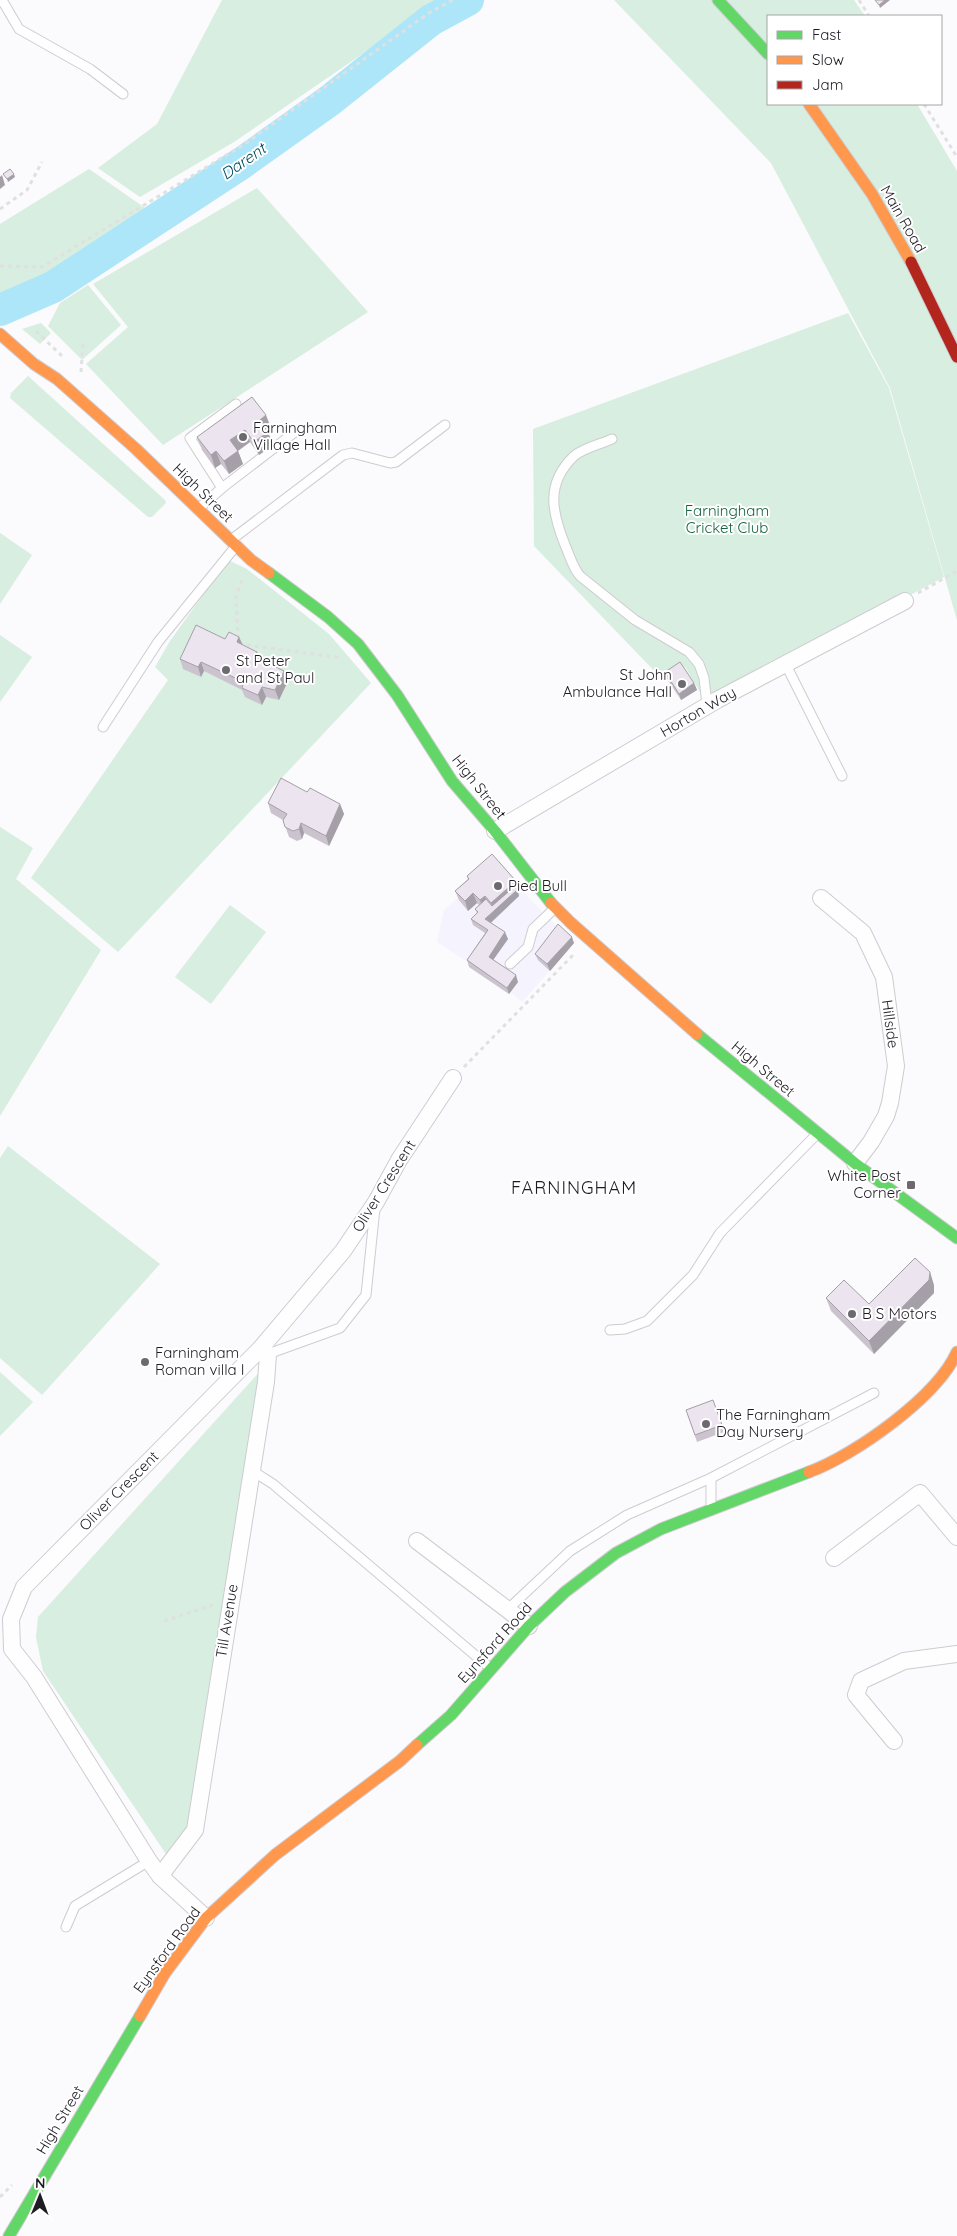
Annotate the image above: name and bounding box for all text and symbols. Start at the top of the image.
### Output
legend [767,15,942,105]
text: Fast [812,25,841,44]
text: Slow [812,50,844,69]
text: Jam [812,75,843,94]
water label: Darent [216,137,271,184]
street label: Main Road [877,182,930,256]
place label: Farningham Village Hall [253,418,337,454]
marker: Farningham Village Hall [237,431,249,443]
street label: High Street [169,459,238,526]
park label: Farningham Cricket Club [685,501,769,537]
place label: St Peter and St Paul [236,651,314,687]
marker: St Peter and St Paul [220,664,232,676]
place label: St John Ambulance Hall [563,665,672,701]
marker: St John Ambulance Hall [676,678,688,690]
street label: Horton Way [656,682,739,741]
street label: High Street [448,751,511,823]
place label: Pied Bull [508,876,567,895]
marker: Pied Bull [492,880,504,892]
street label: Hillside [878,998,903,1049]
street label: High Street [728,1037,799,1101]
street label: Oliver Crescent [348,1136,419,1235]
place label: White Post Corner [827,1166,901,1202]
district label: FARNINGHAM [511,1176,637,1199]
marker: White Post Corner [905,1179,917,1191]
place label: B S Motors [862,1304,937,1323]
marker: B S Motors [846,1308,858,1320]
place label: Farningham Roman villa I [155,1343,245,1379]
marker: Farningham Roman villa I [139,1356,151,1368]
place label: The Farningham Day Nursery [716,1405,830,1441]
marker: The Farningham Day Nursery [700,1418,712,1430]
street label: Oliver Crescent [75,1447,163,1535]
street label: Till Avenue [211,1583,242,1659]
street label: Eynsford Road [453,1598,536,1687]
street label: Eynsford Road [129,1903,204,1997]
street label: High Street [32,2082,88,2158]
north arrow [15,2171,65,2221]
text: N [35,2174,46,2192]

